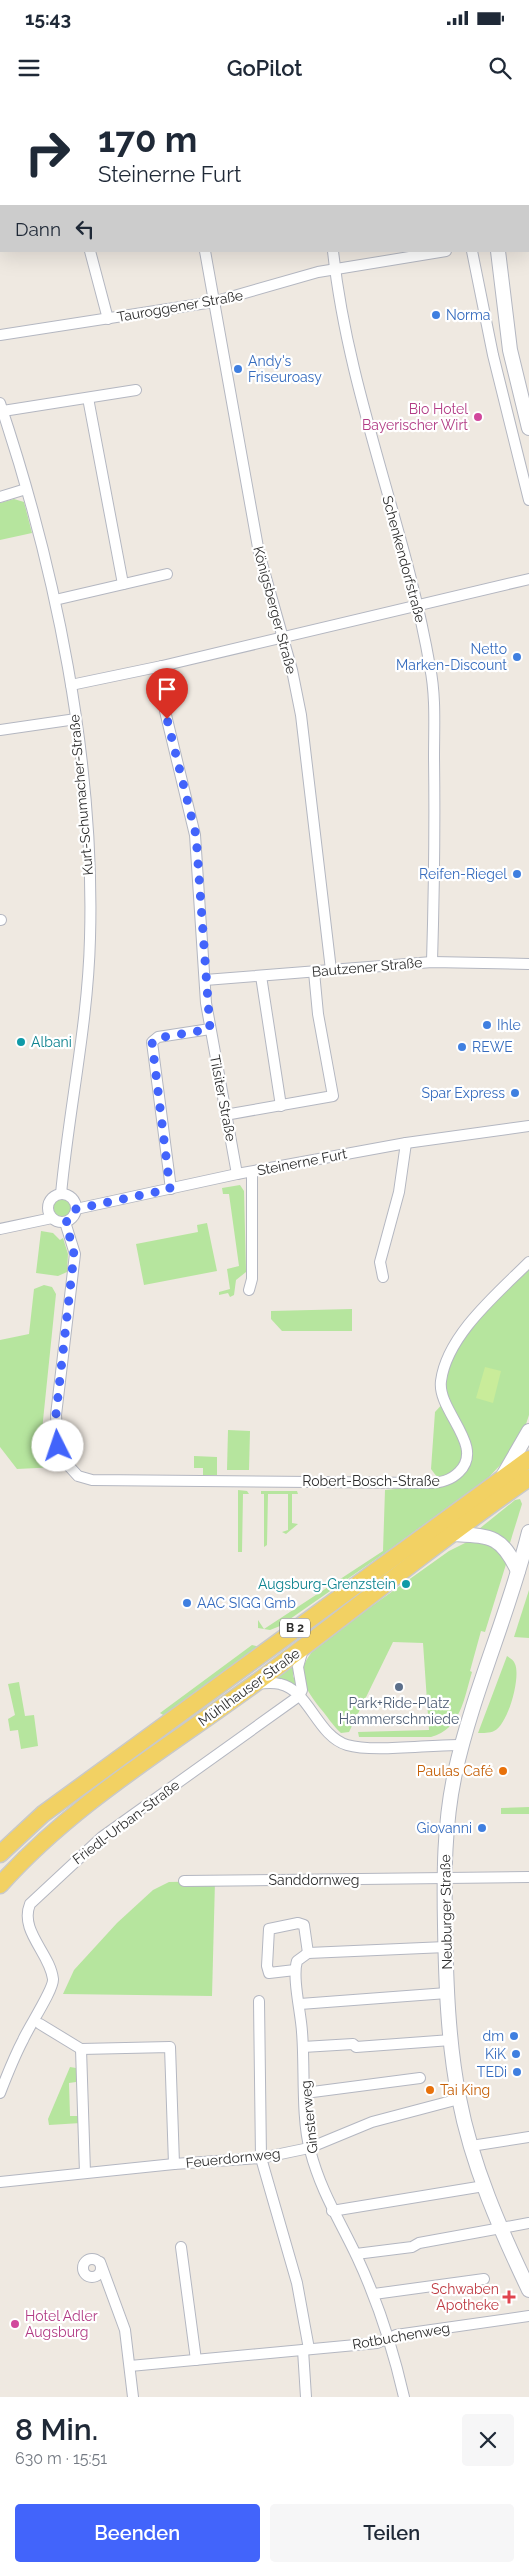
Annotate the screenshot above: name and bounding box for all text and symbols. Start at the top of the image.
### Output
text: 15:43 [25,7,71,29]
icon: menu [15,54,43,82]
icon: search [486,54,514,82]
text: GoPilot [227,55,302,81]
text: 170 m [98,119,197,160]
icon: right [15,120,80,185]
text: Steinerne Furt [98,161,241,187]
icon: left [71,215,99,243]
text: Dann [15,218,61,240]
street label: Tauroggener Straße [116,287,244,325]
place label: Norma [446,307,490,323]
marker: Norma [430,309,442,321]
place label: Andy's Friseuroasy [248,353,322,385]
marker: Andy's Friseuroasy [232,363,244,375]
place label: Bio Hotel Bayerischer Wirt [362,401,468,433]
marker: Bio Hotel Bayerischer Wirt [472,411,484,423]
street label: Schenkendorfstraße [379,494,429,624]
street label: Königsberger Straße [250,544,300,676]
place label: Netto Marken-Discount [396,641,507,673]
marker: Netto Marken-Discount [511,651,523,663]
pin [146,668,188,719]
icon: arrive [153,675,181,703]
street label: Kurt-Schumacher-Straße [66,714,96,876]
place label: Reifen-Riegel [419,866,507,882]
marker: Reifen-Riegel [511,868,523,880]
street label: Bautzener Straße [311,954,423,980]
place label: Ihle [497,1017,521,1033]
marker: Ihle [481,1019,493,1031]
place label: Albani [31,1034,72,1050]
marker: Albani [15,1036,27,1048]
place label: REWE [472,1039,513,1055]
marker: REWE [456,1041,468,1053]
street label: Tilsiter Straße [207,1053,239,1143]
place label: Spar Express [421,1085,505,1101]
marker: Spar Express [509,1087,521,1099]
street label: Steinerne Furt [256,1145,349,1179]
position arrow [31,1419,83,1471]
street label: Robert-Bosch-Straße [302,1473,440,1489]
place label: Augsburg-Grenzstein [258,1576,396,1592]
marker: Augsburg-Grenzstein [400,1578,412,1590]
place label: AAC SIGG Gmb [197,1595,296,1611]
marker: AAC SIGG Gmb [181,1597,193,1609]
road number: B 2 [280,1619,310,1638]
street label: Mühlhauser Straße [195,1645,303,1729]
marker: Park+Ride-Platz Hammerschmiede [393,1681,405,1693]
place label: Park+Ride-Platz Hammerschmiede [339,1695,459,1727]
place label: Paulas Café [417,1763,493,1779]
marker: Paulas Café [497,1765,509,1777]
street label: Friedl-Urban-Straße [70,1777,182,1867]
place label: Giovanni [417,1820,472,1836]
marker: Giovanni [476,1822,488,1834]
street label: Neuburger Straße [437,1854,455,1970]
street label: Sanddornweg [269,1872,359,1888]
place label: dm [482,2028,504,2044]
marker: dm [508,2030,520,2042]
place label: KiK [485,2046,506,2062]
marker: KiK [510,2048,522,2060]
place label: TEDi [477,2064,507,2080]
marker: TEDi [511,2066,523,2078]
street label: Ginsterweg [297,2080,321,2154]
place label: Tai King [440,2082,490,2098]
marker: Tai King [424,2084,436,2096]
street label: Feuerdornweg [185,2145,281,2171]
place label: Schwaben Apotheke [431,2281,499,2313]
marker: Schwaben Apotheke [503,2291,515,2303]
place label: Hotel Adler Augsburg [25,2308,98,2340]
marker: Hotel Adler Augsburg [9,2318,21,2330]
street label: Rotbuchenweg [351,2320,451,2352]
text: 8 Min. [15,2412,98,2447]
button: close [462,2414,514,2466]
text: 630 m · 15:51 [15,2449,107,2468]
button: Beenden [15,2504,260,2562]
button: Teilen [270,2504,514,2562]

